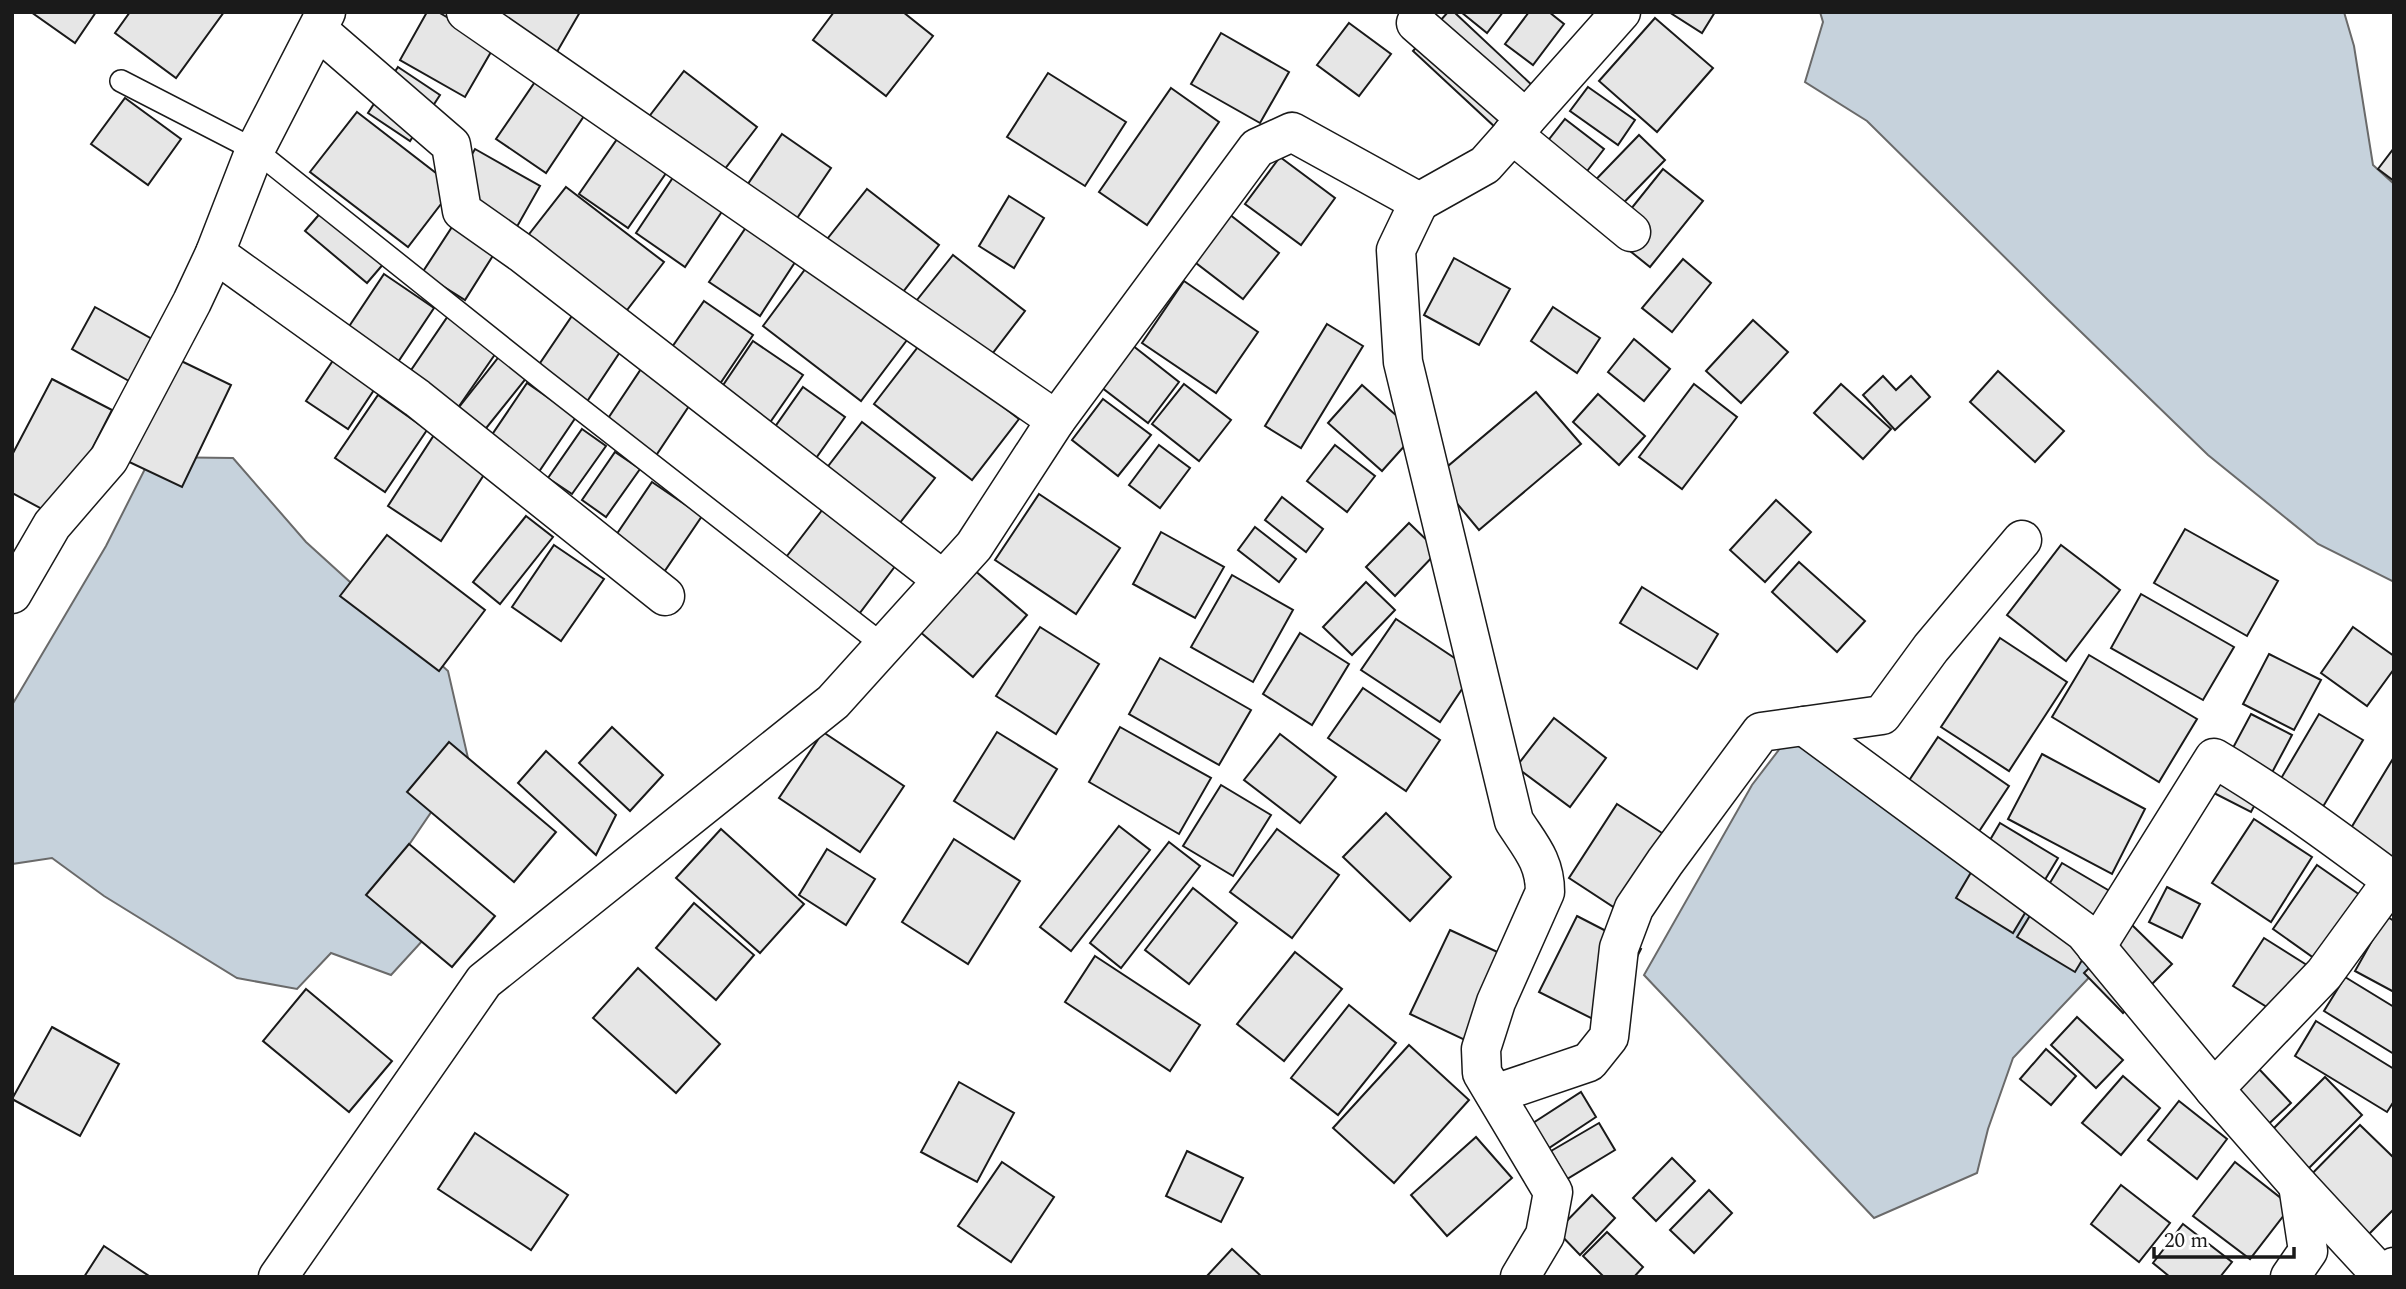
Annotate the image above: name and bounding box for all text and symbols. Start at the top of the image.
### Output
scale bar [2154,1216,2294,1260]
text: 20 m [2164,1225,2208,1257]

